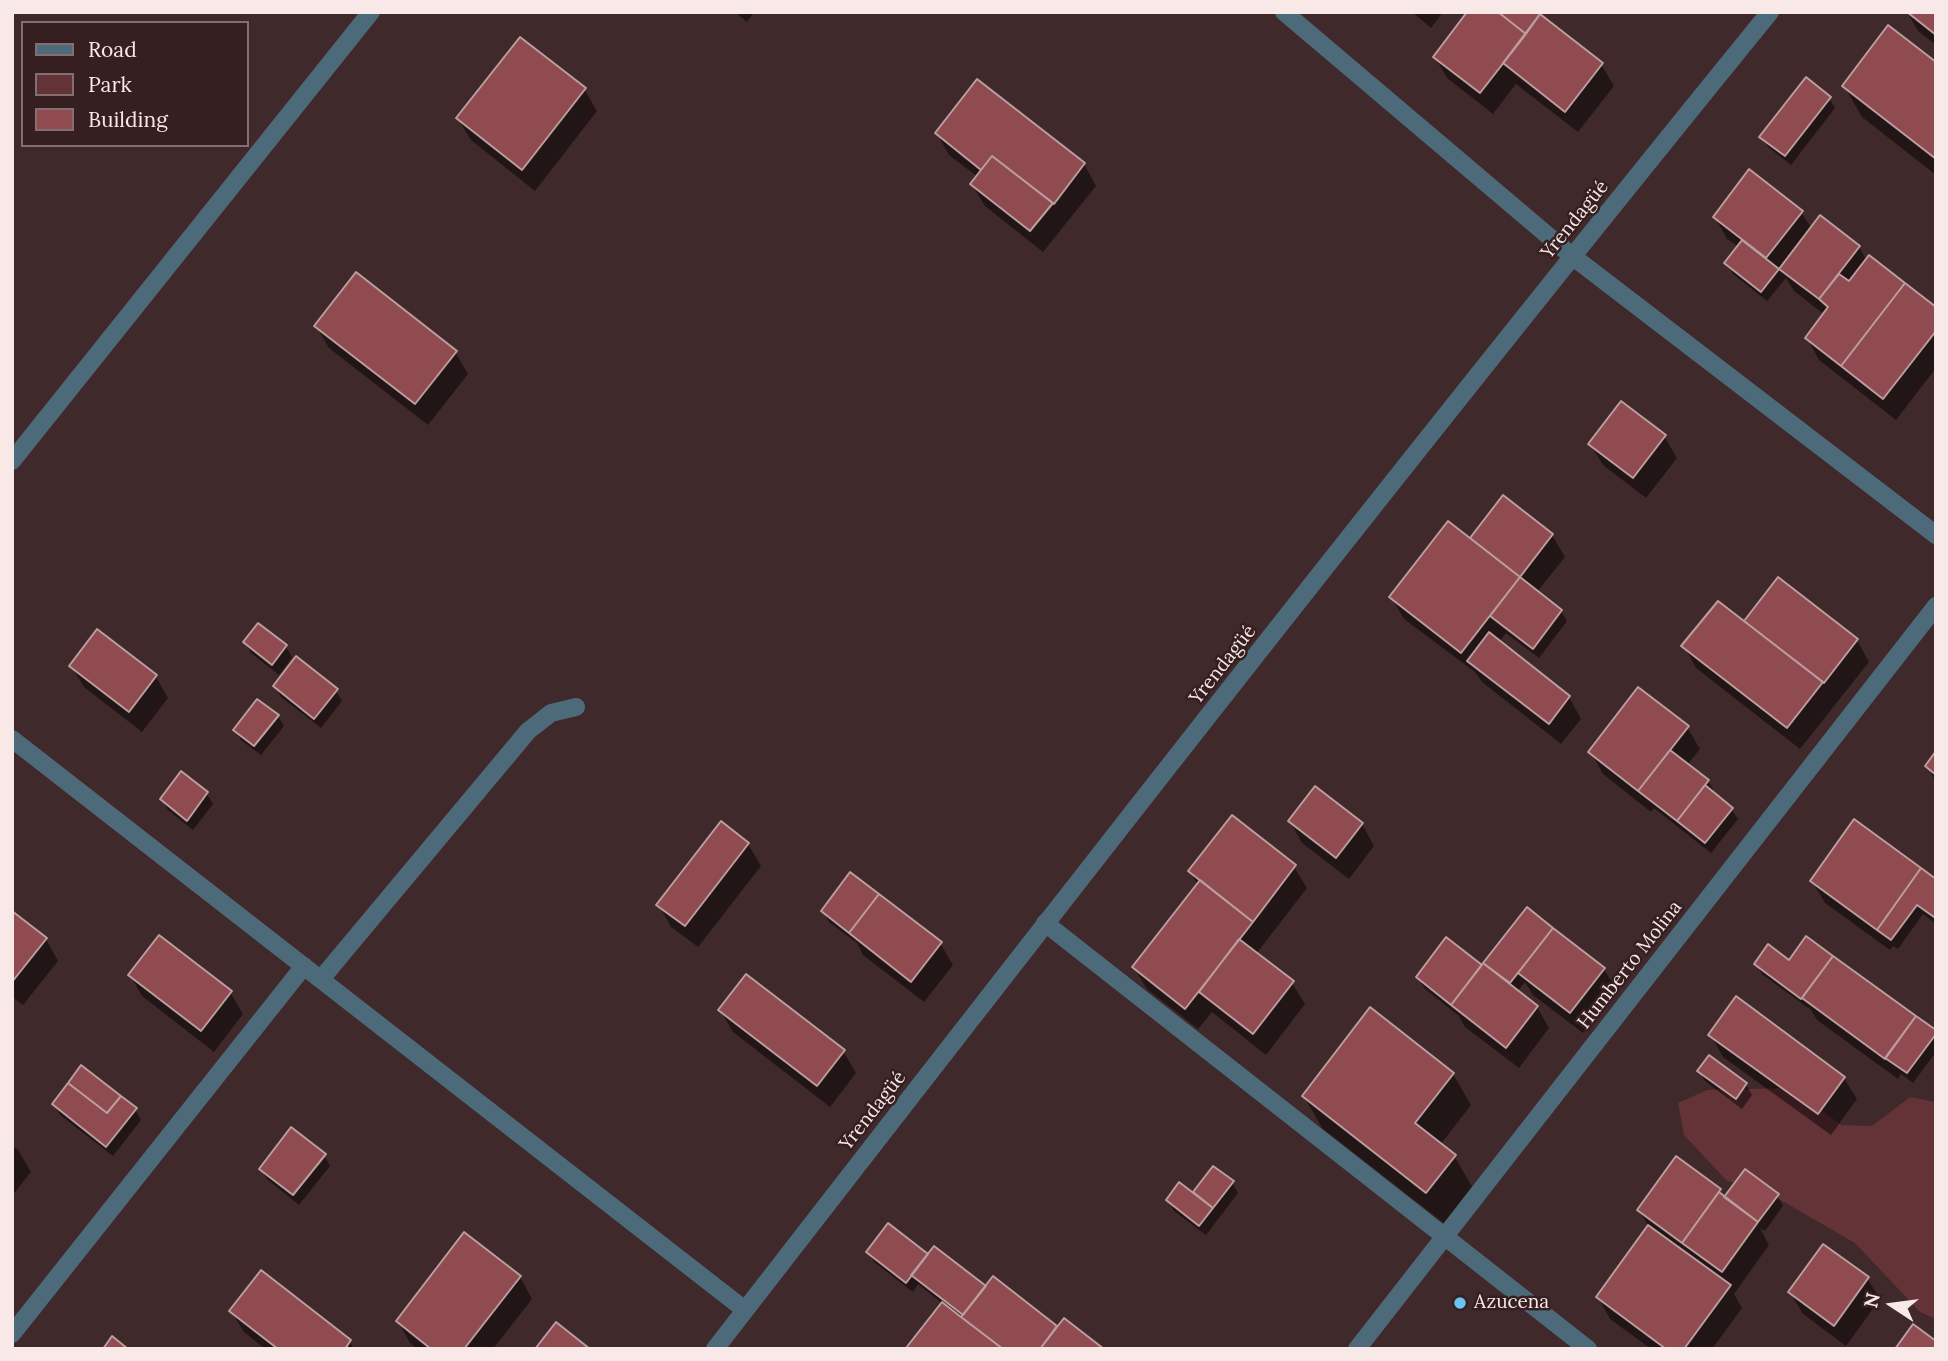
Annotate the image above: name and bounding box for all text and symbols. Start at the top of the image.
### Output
legend [21,21,248,147]
text: Road [88,36,137,63]
text: Park [88,71,132,98]
text: Building [88,106,168,133]
street label: Yrendagüé [1536,176,1614,264]
street label: Yrendagüé [1185,621,1261,709]
street label: Humberto Molina [1573,896,1687,1034]
street label: Yrendagüé [835,1067,911,1155]
north arrow [1857,1270,1927,1340]
text: N [1858,1290,1885,1310]
place label: Azucena [1474,1292,1549,1314]
marker: Azucena [1452,1295,1468,1311]

